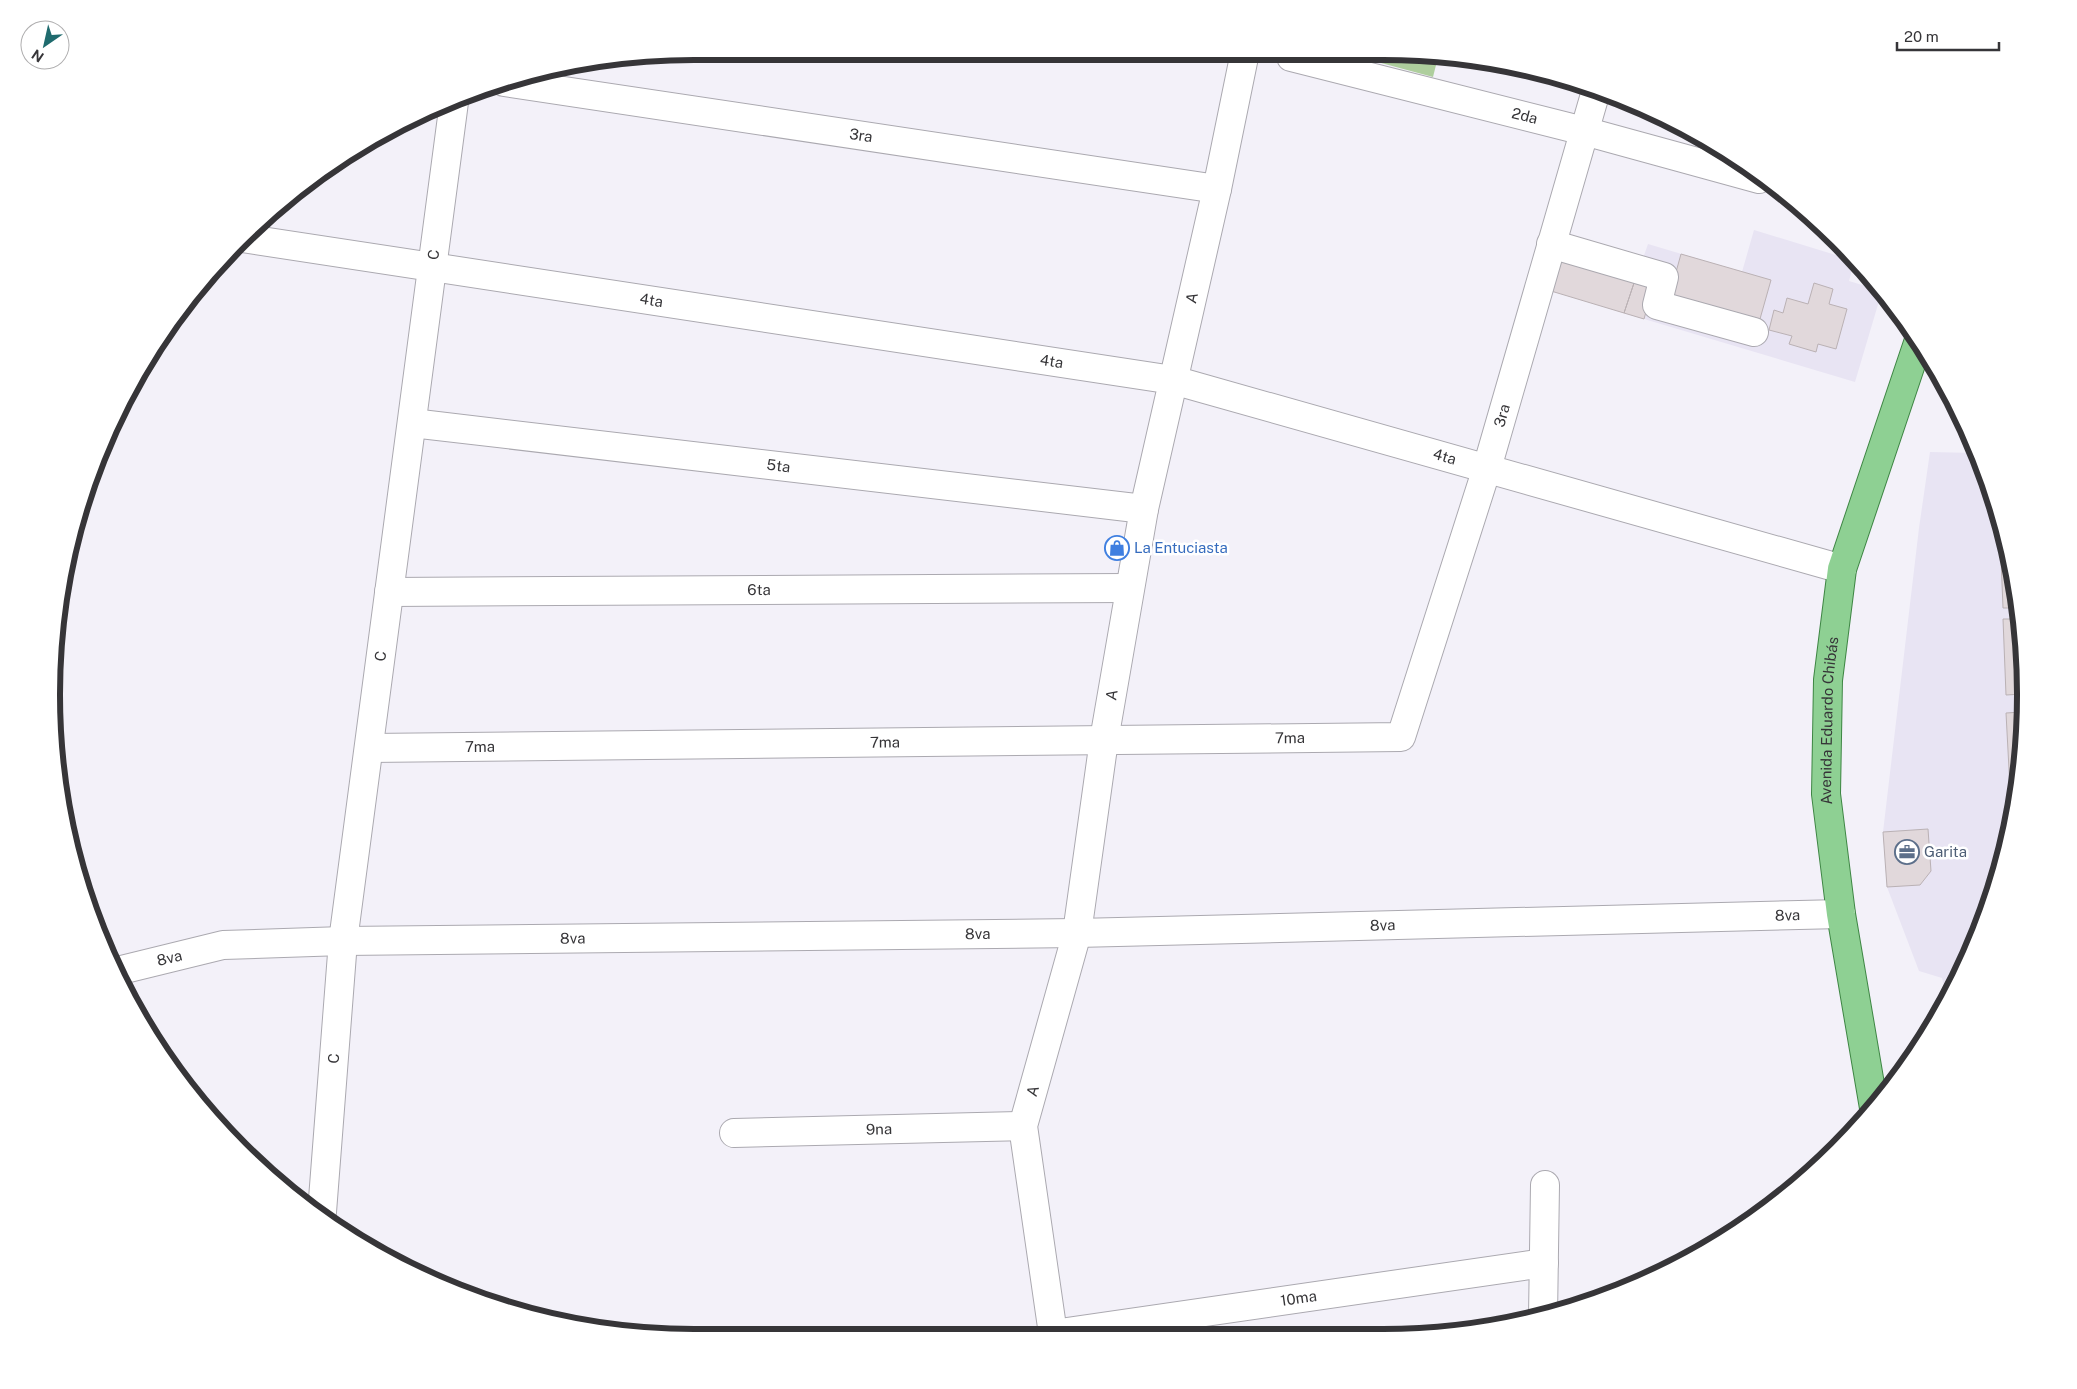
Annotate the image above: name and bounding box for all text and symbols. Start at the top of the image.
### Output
north arrow [20,20,70,70]
scale bar [1897,20,2000,52]
text: 20 m [1904,28,1939,45]
text: N [29,46,47,65]
street label: 2da [1510,104,1540,127]
street label: 3ra [848,125,874,145]
street label: C [424,248,442,261]
street label: 4ta [638,290,664,310]
street label: A [1182,290,1201,305]
street label: 4ta [1039,351,1065,371]
street label: 3ra [1490,402,1513,429]
street label: 4ta [1431,445,1458,468]
street label: 5ta [766,456,791,475]
shop icon: La Entuciasta [1104,535,1130,561]
place label: La Entuciasta [1134,539,1228,556]
street label: 6ta [747,581,771,598]
street label: Avenida Eduardo Chibás [1817,636,1841,806]
street label: C [371,650,389,662]
street label: A [1102,688,1121,702]
street label: 7ma [1275,729,1305,746]
street label: 7ma [870,733,900,751]
street label: 7ma [465,738,495,755]
office icon: Garita [1894,839,1920,865]
place label: Garita [1924,843,1967,860]
street label: 8va [1775,906,1800,924]
street label: 8va [1370,916,1396,934]
street label: 8va [965,925,991,942]
street label: 8va [560,929,586,947]
street label: 8va [155,946,184,969]
street label: C [325,1053,342,1064]
street label: A [1023,1083,1042,1098]
street label: 9na [866,1120,892,1138]
street label: 10ma [1279,1287,1318,1309]

